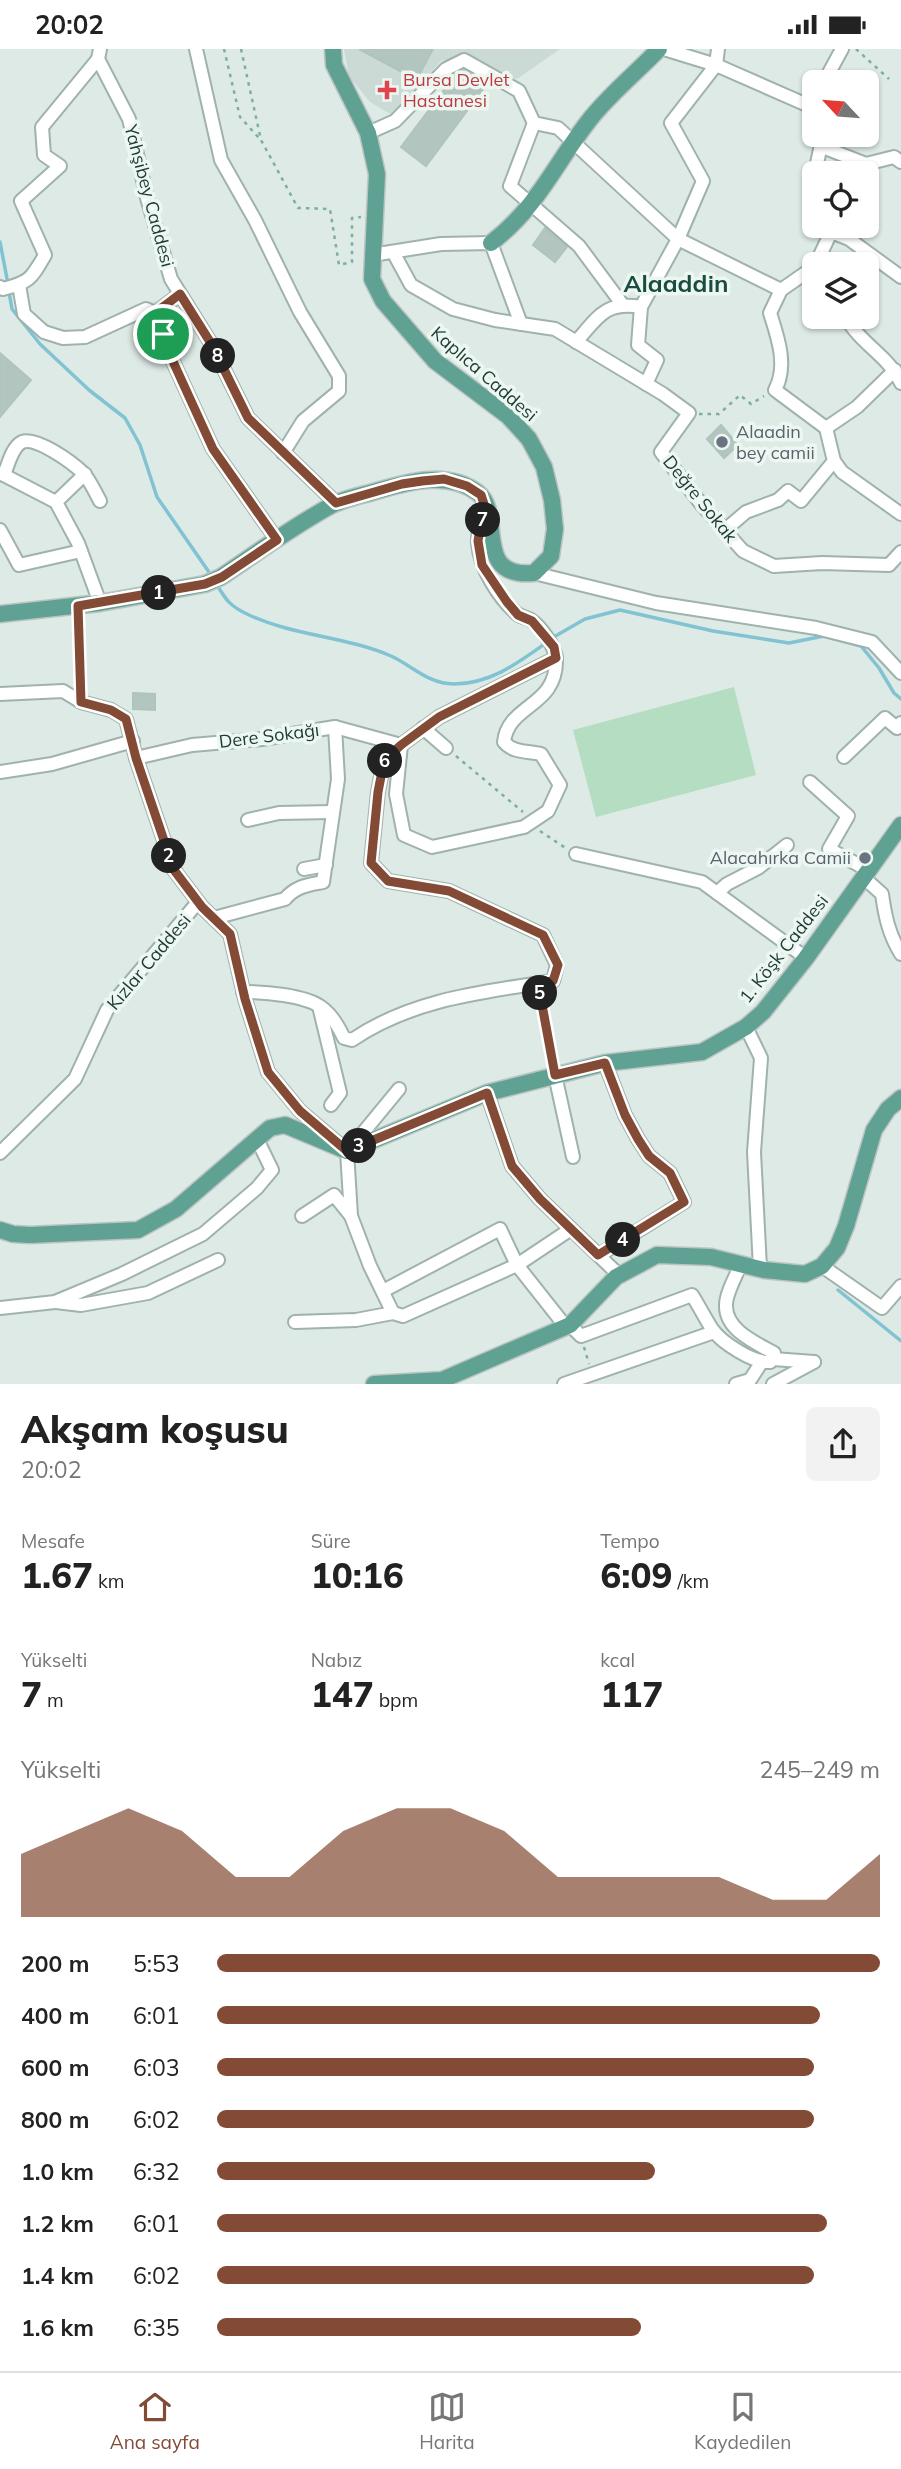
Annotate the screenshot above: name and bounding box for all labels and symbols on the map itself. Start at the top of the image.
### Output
place label: Bursa Devlet Hastanesi [403,68,510,112]
north arrow [802,70,878,147]
marker: Bursa Devlet Hastanesi [377,80,397,100]
street label: Yahşibey Caddesi [119,121,180,270]
district label: Alaaddin [624,268,728,298]
pin [133,304,193,364]
street label: Kaplıca Caddesi [426,321,542,426]
pin: 8 [200,339,235,373]
place label: Alaadin bey camii [736,420,815,464]
marker: Alaadin bey camii [714,434,730,450]
street label: Değre Sokak [658,450,743,548]
pin: 7 [466,503,500,538]
pin: 1 [142,575,176,611]
street label: Dere Sokağı [218,718,320,753]
pin: 6 [368,743,402,779]
pin: 2 [152,839,186,873]
place label: Alacahırka Camii [710,846,851,869]
marker: Alacahırka Camii [857,850,873,866]
street label: 1. Köşk Caddesi [734,890,833,1008]
street label: Kızlar Caddesi [102,909,196,1015]
pin: 5 [522,975,558,1011]
pin: 3 [342,1129,376,1163]
pin: 4 [606,1223,640,1257]

